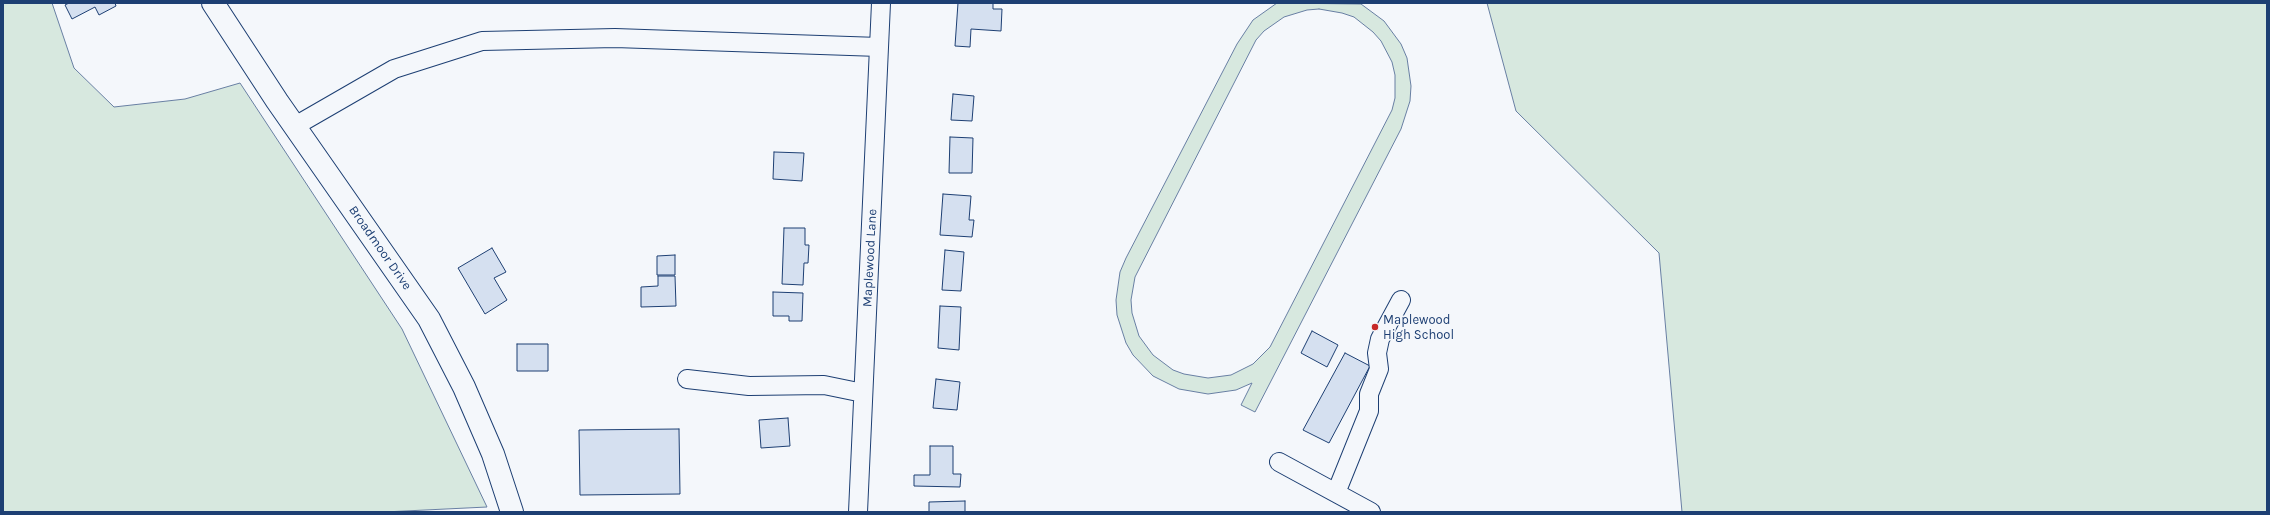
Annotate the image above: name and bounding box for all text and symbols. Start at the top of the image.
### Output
street label: Broadmoor Drive [345,203,415,293]
street label: Maplewood Lane [860,209,880,307]
place label: Maplewood High School [1383,312,1454,343]
marker: Maplewood High School [1370,322,1380,332]

